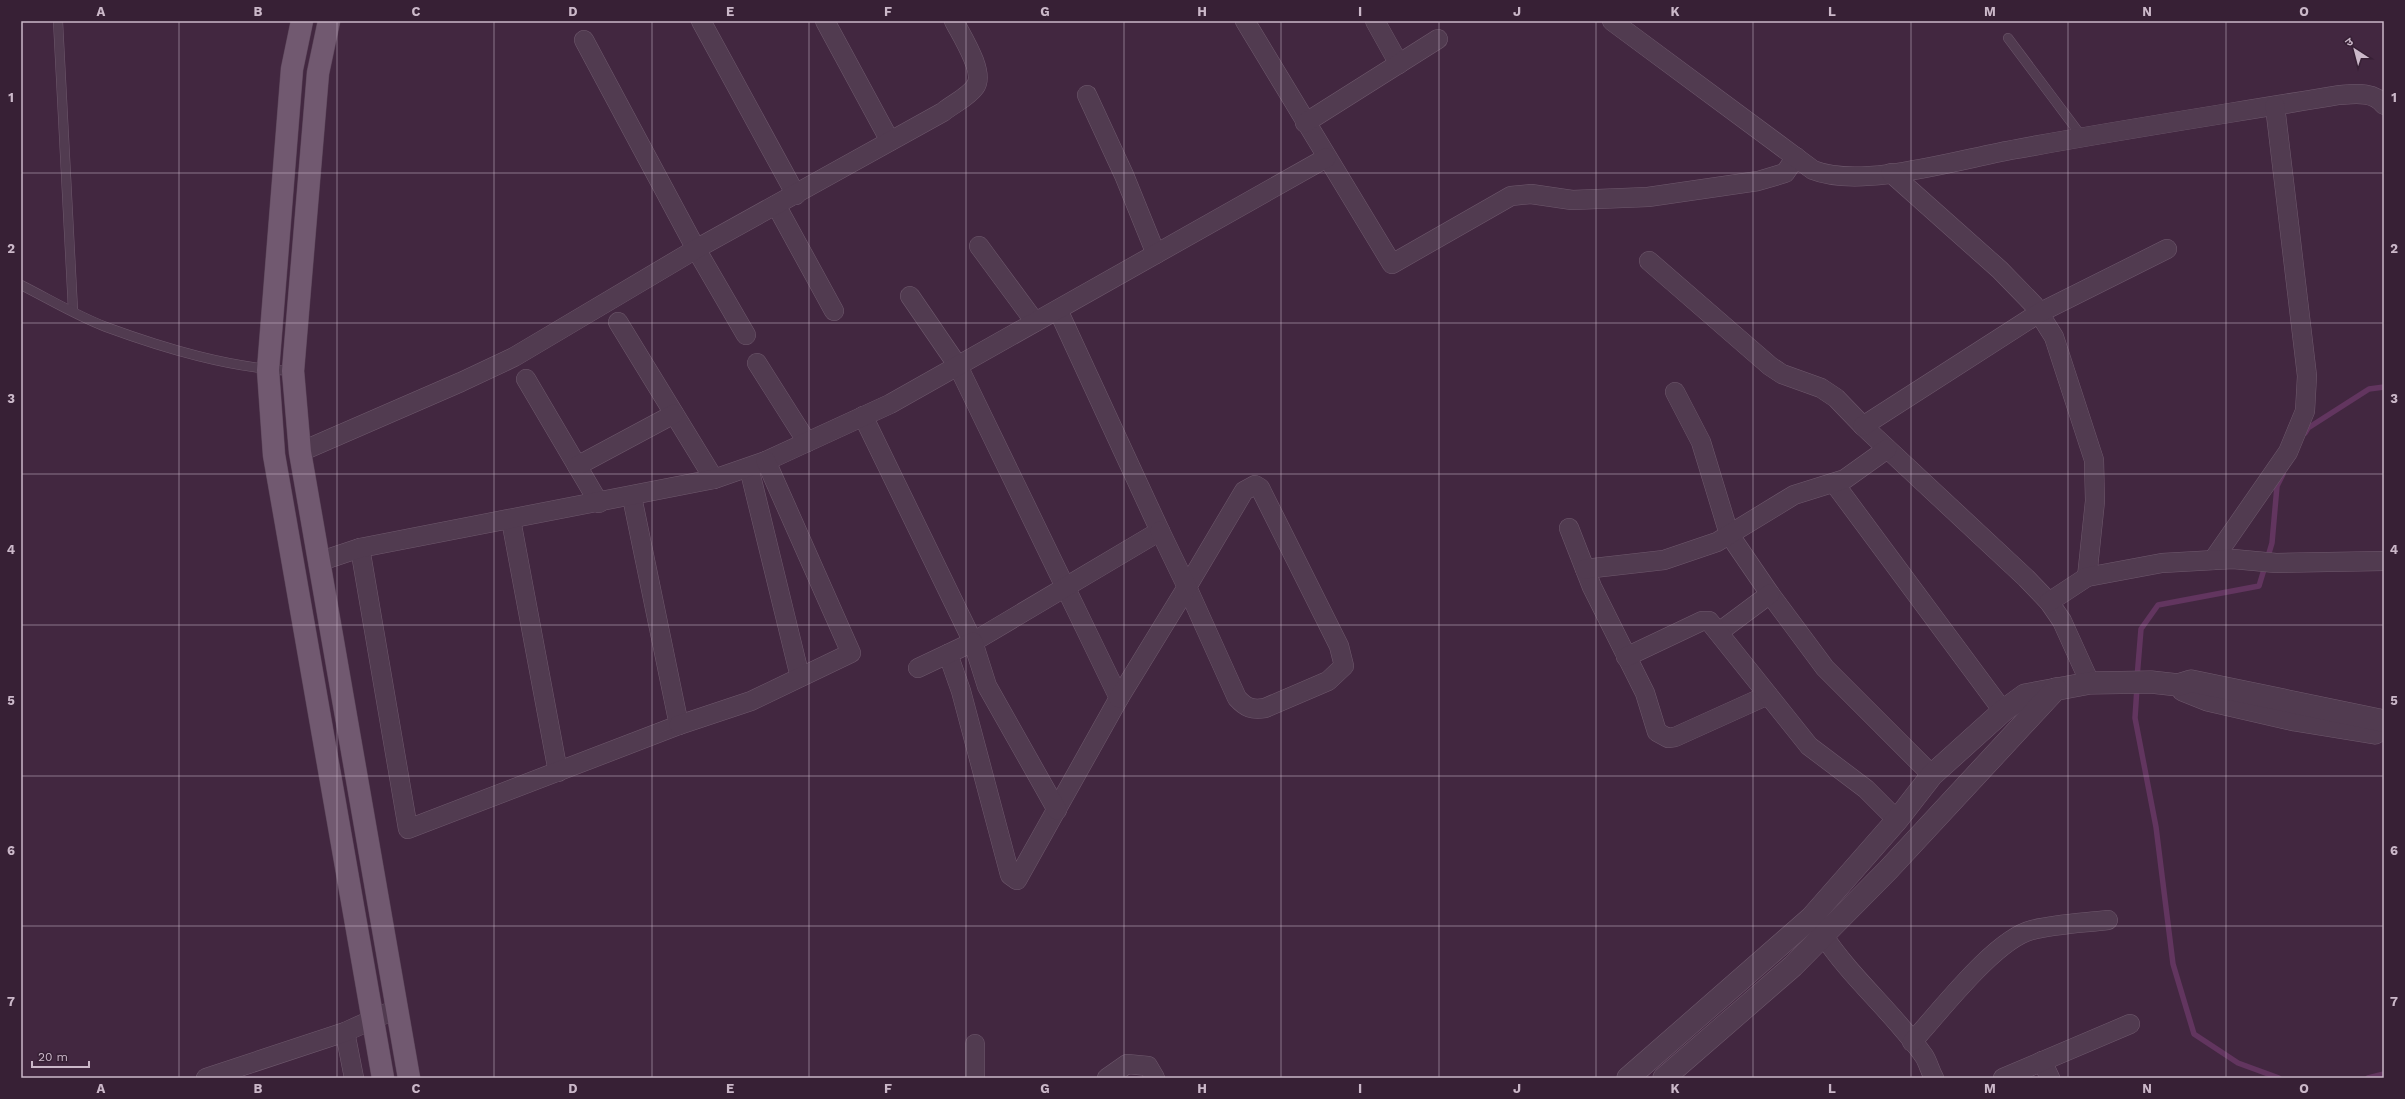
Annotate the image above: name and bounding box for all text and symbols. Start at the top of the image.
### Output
text: A [97,4,106,19]
text: B [254,4,263,19]
text: C [412,4,421,19]
text: D [568,4,578,19]
text: E [726,4,734,19]
text: F [884,4,892,19]
text: G [1040,4,1050,19]
text: H [1197,4,1207,19]
text: I [1358,4,1362,19]
text: J [1513,4,1521,19]
text: K [1670,4,1680,19]
text: L [1828,4,1836,19]
text: M [1984,4,1996,19]
text: N [2142,4,2152,19]
text: O [2299,4,2309,19]
north arrow [2335,30,2375,70]
text: उ [2343,35,2356,49]
text: 1 [8,90,14,105]
text: 1 [2391,90,2397,105]
text: 2 [7,241,15,256]
text: 2 [2390,241,2398,256]
text: 3 [7,391,15,406]
text: 3 [2390,391,2398,406]
text: 4 [7,542,16,557]
text: 4 [2390,542,2399,557]
text: 5 [7,693,15,708]
text: 5 [2390,693,2398,708]
text: 6 [7,843,15,858]
text: 6 [2390,843,2398,858]
text: 7 [7,994,15,1009]
text: 7 [2390,994,2398,1009]
scale bar [32,1043,89,1069]
text: 20 m [38,1050,68,1064]
text: A [97,1081,106,1096]
text: B [254,1081,263,1096]
text: C [412,1081,421,1096]
text: D [568,1081,578,1096]
text: E [726,1081,734,1096]
text: F [884,1081,892,1096]
text: G [1040,1081,1050,1096]
text: H [1197,1081,1207,1096]
text: I [1358,1081,1362,1096]
text: J [1513,1081,1521,1096]
text: K [1670,1081,1680,1096]
text: L [1828,1081,1836,1096]
text: M [1984,1081,1996,1096]
text: N [2142,1081,2152,1096]
text: O [2299,1081,2309,1096]

